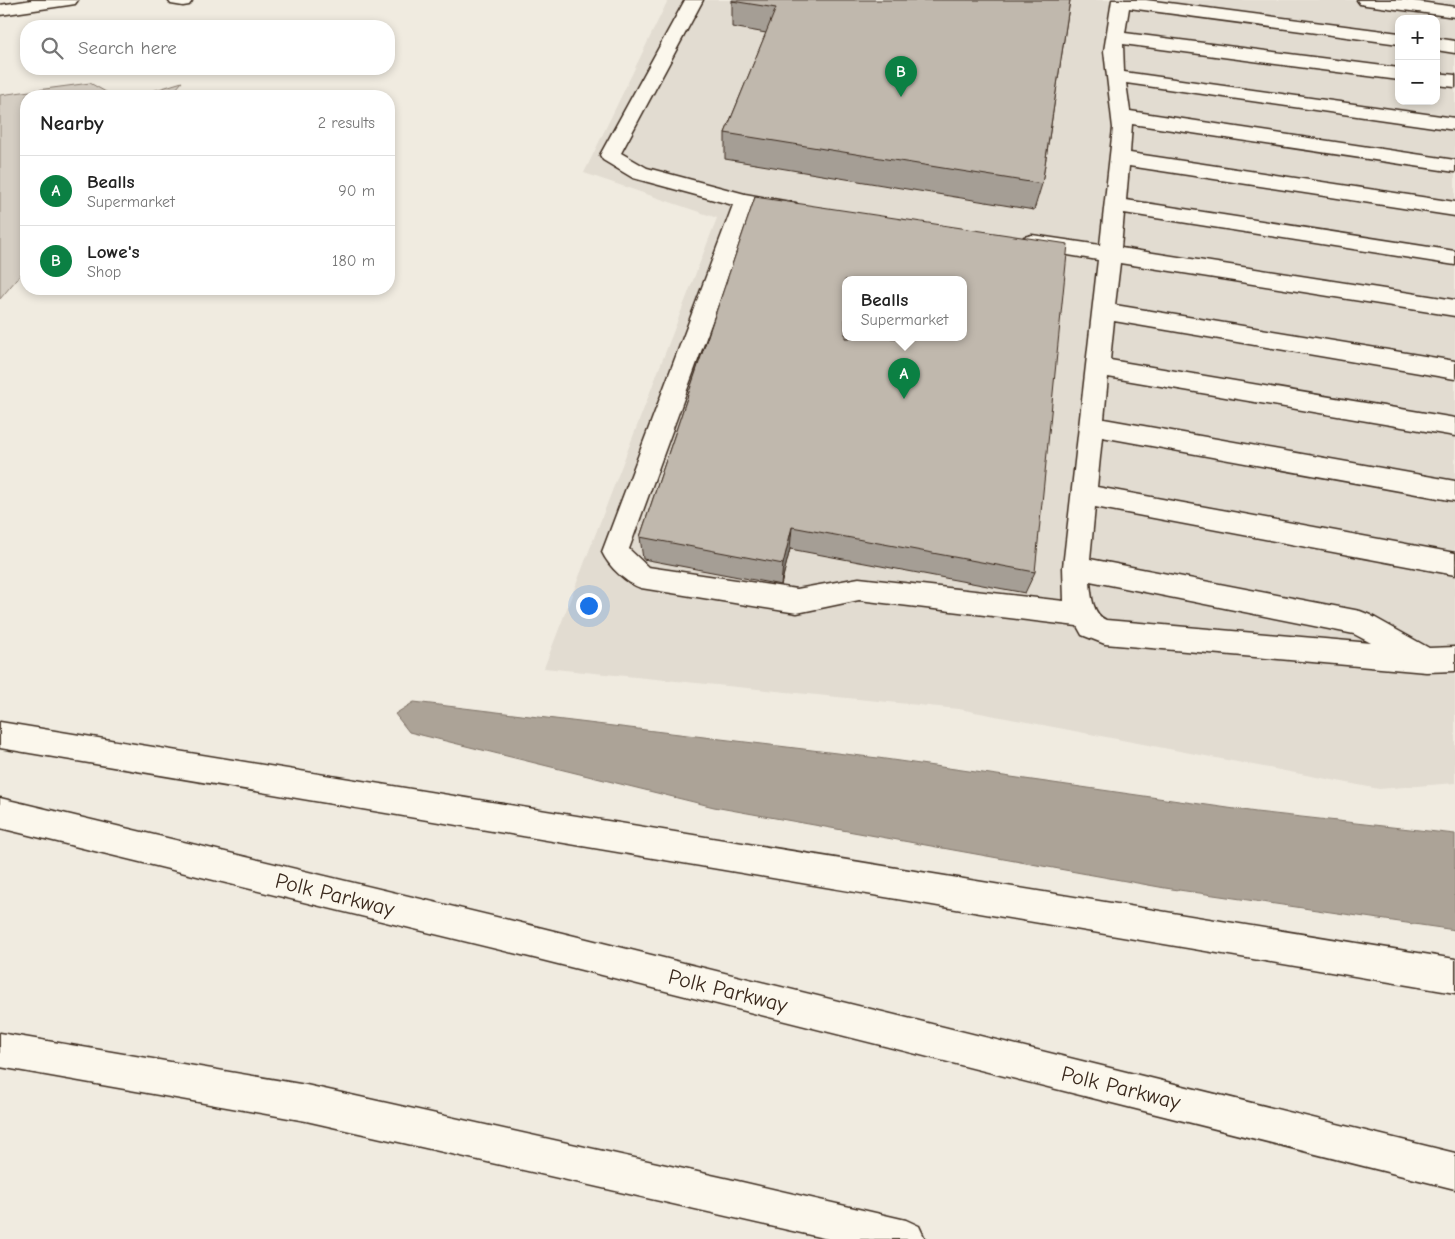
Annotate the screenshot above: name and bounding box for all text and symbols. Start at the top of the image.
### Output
map controls [1395,15,1440,105]
button: + [1395,15,1440,60]
search box [20,20,395,75]
icon: search [38,34,66,62]
text: Search here [78,37,177,59]
pin: B [885,56,917,97]
button: − [1395,60,1440,105]
text: Nearby [40,111,104,135]
text: 2 results [318,114,375,132]
text: Bealls [87,171,135,193]
text: A [52,182,60,200]
text: 90 m [338,182,375,200]
text: Supermarket [87,193,175,211]
text: Lowe's [87,241,140,263]
text: B [51,252,61,270]
text: 180 m [332,252,375,270]
text: Shop [87,263,121,281]
popup [842,276,967,341]
text: Bealls [861,289,908,311]
text: Supermarket [861,311,948,329]
pin: A [888,358,920,399]
your location [576,593,602,619]
street label: Polk Parkway [272,868,397,922]
street label: Polk Parkway [665,964,790,1018]
street label: Polk Parkway [1058,1061,1183,1115]

